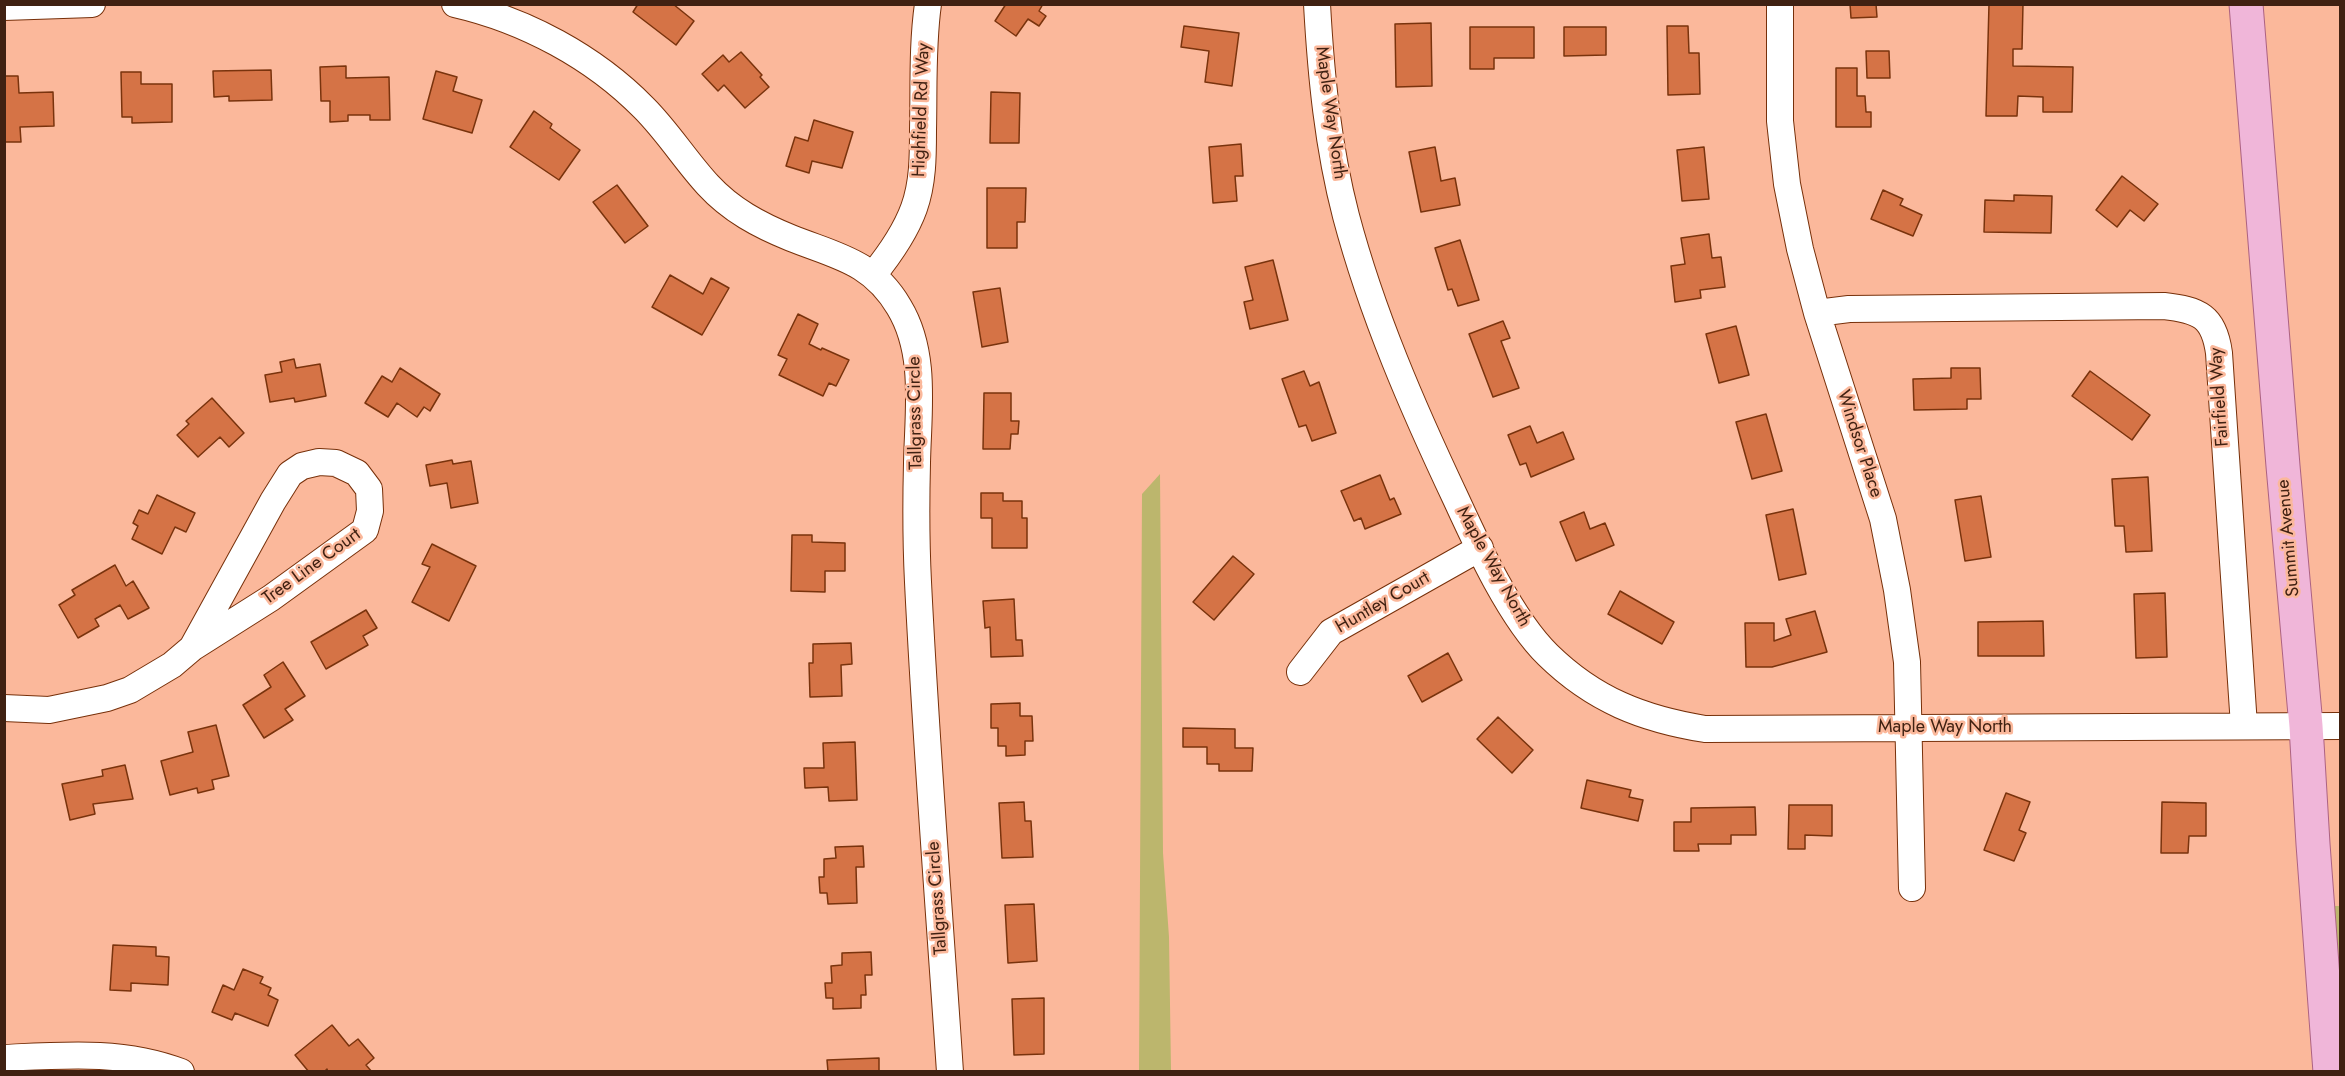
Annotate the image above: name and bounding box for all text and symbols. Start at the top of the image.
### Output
street label: Highfield Rd Way [909,42,935,178]
street label: Maple Way North [1310,45,1350,181]
street label: Fairfield Way [2206,347,2234,447]
street label: Tallgrass Circle [904,356,928,470]
street label: Windsor Place [1832,388,1886,500]
street label: Summit Avenue [2273,478,2305,598]
street label: Maple Way North [1451,503,1535,631]
street label: Tree Line Court [259,524,365,610]
street label: Huntley Court [1332,567,1434,639]
street label: Maple Way North [1878,717,2012,739]
street label: Tallgrass Circle [923,841,953,955]

